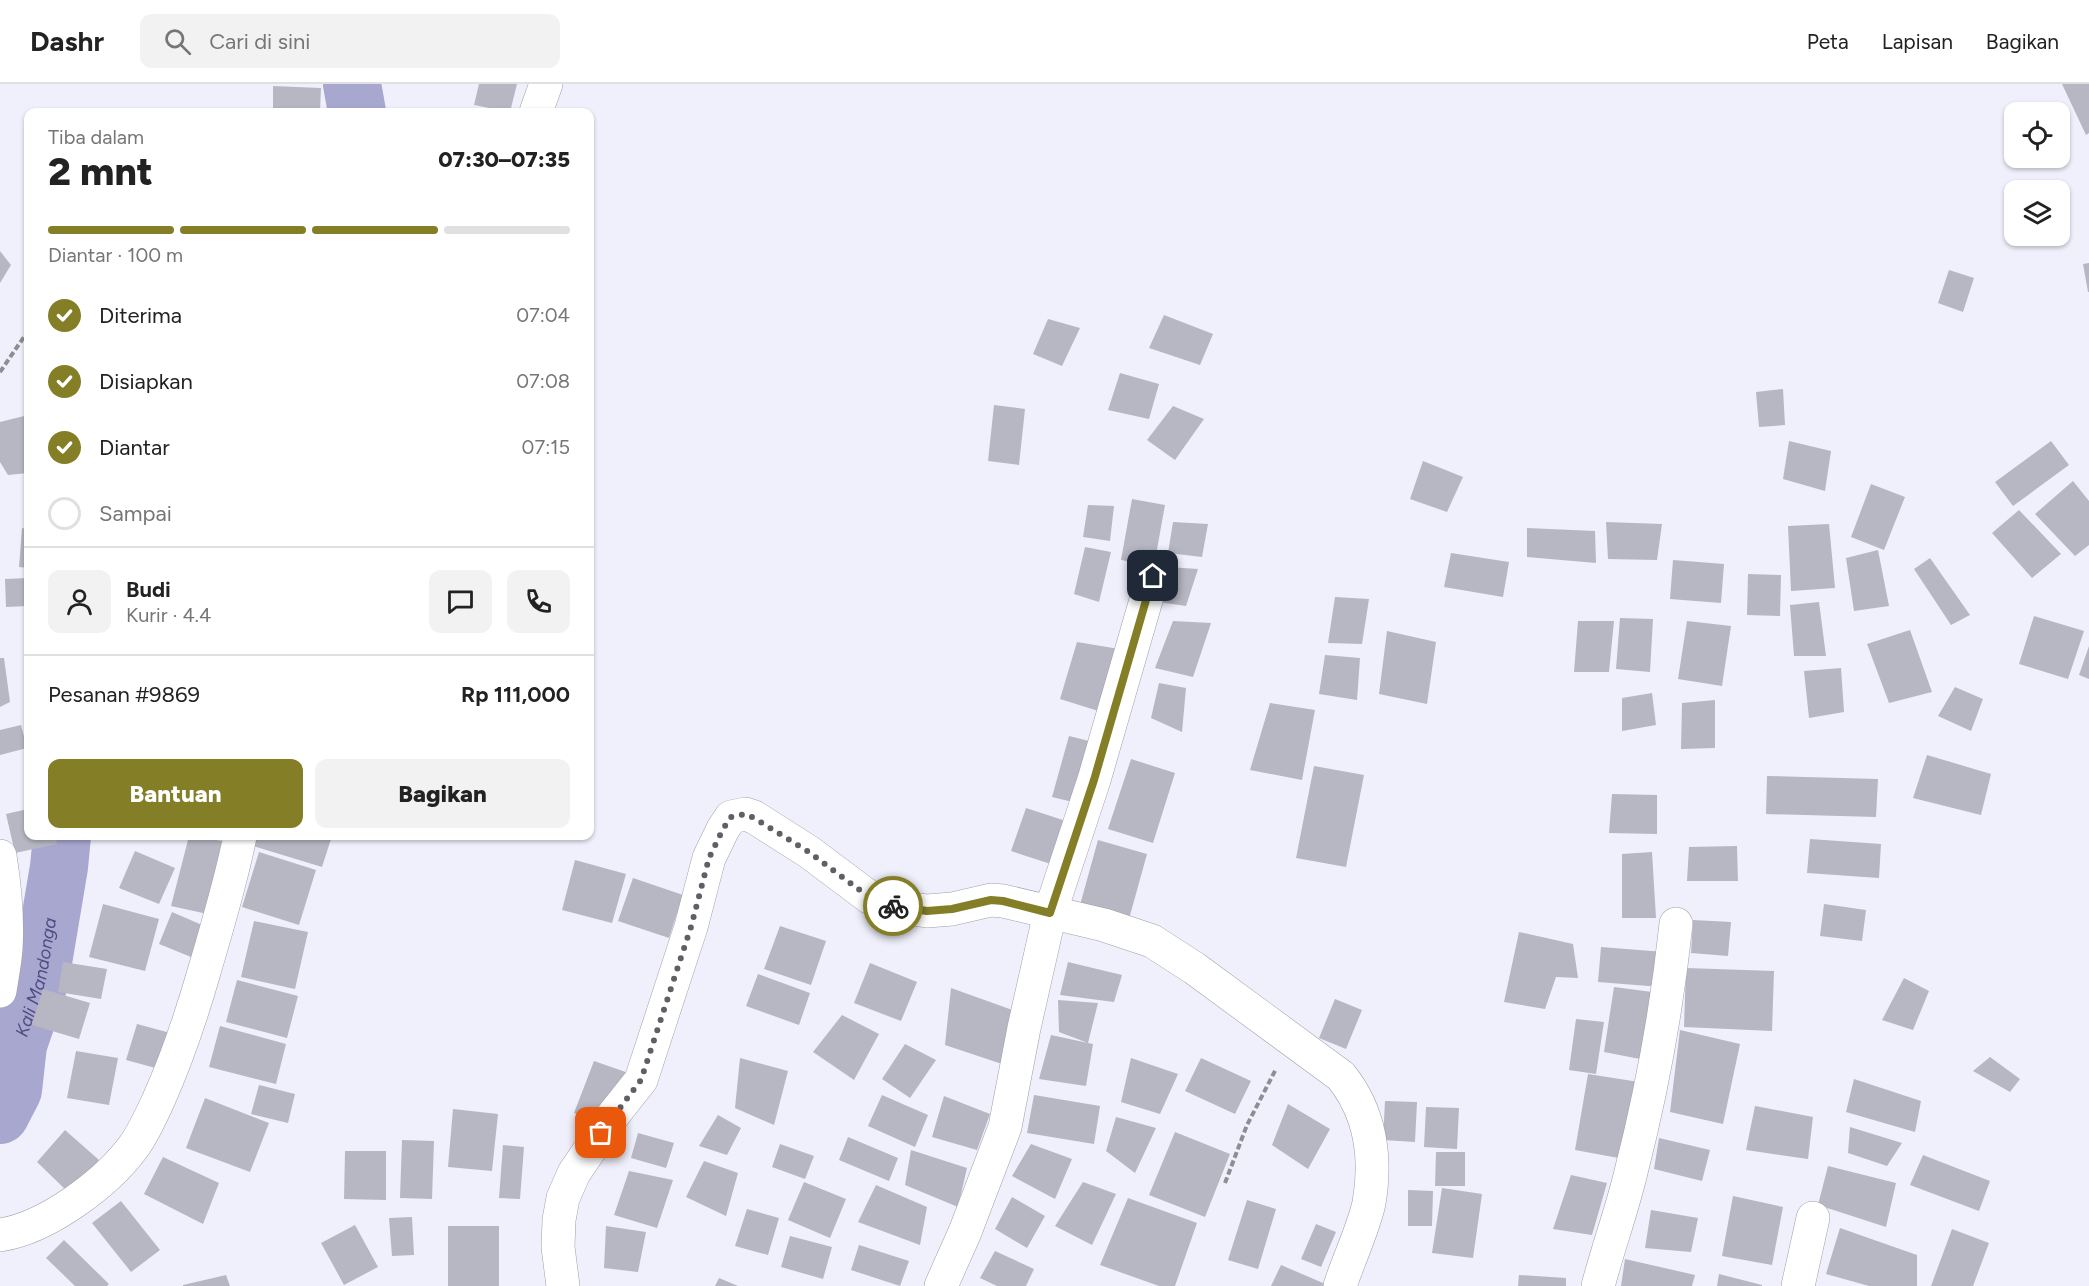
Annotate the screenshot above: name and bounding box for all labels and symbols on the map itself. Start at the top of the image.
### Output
pin [1127,550,1178,601]
courier [863,876,923,936]
water label: Kali Mandonga [11,916,61,1040]
pin [575,1107,626,1158]

